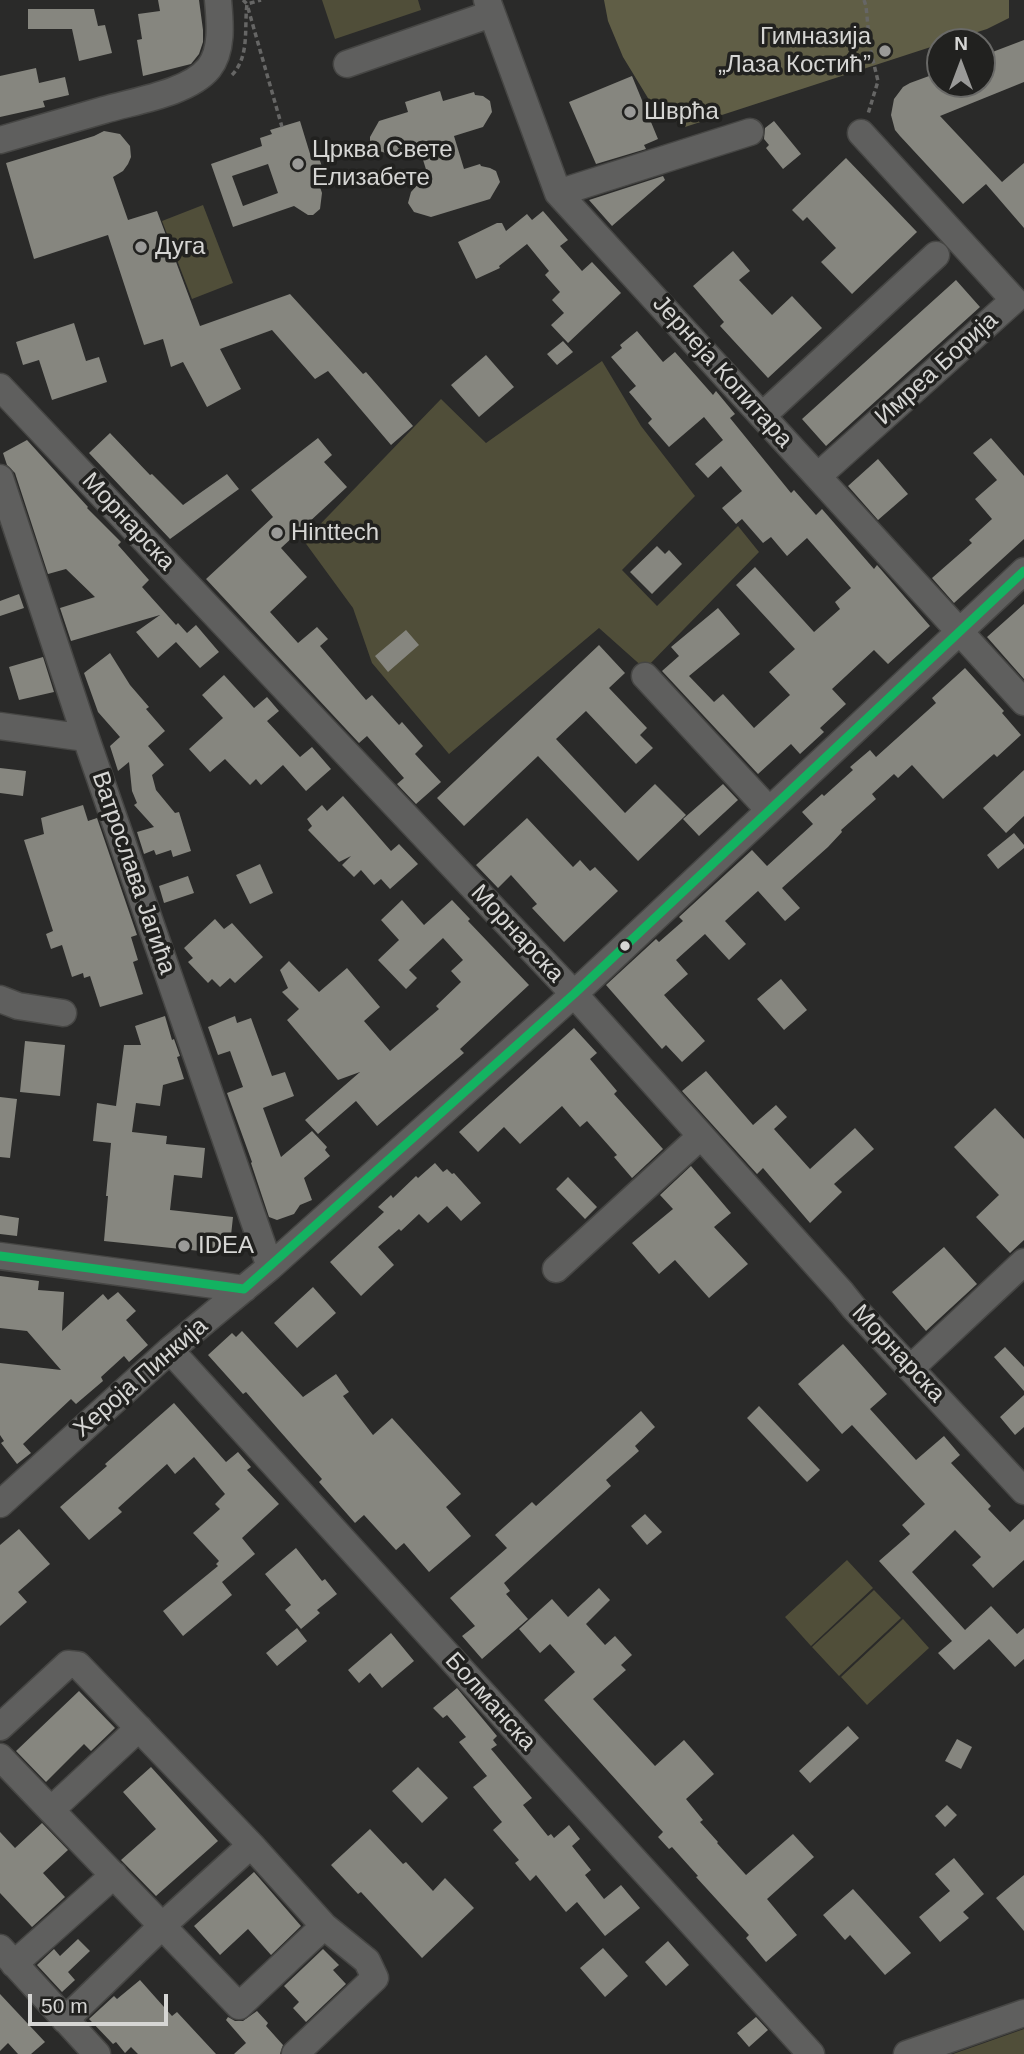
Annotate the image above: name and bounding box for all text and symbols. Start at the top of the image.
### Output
place label: Гимназија „Лаза Костић” [718,23,871,79]
north arrow [926,28,996,98]
text: N [954,33,968,54]
marker: Гимназија „Лаза Костић” [877,43,893,59]
place label: Шврћа [644,98,719,126]
marker: Шврћа [622,104,638,120]
place label: Црква Свете Елизабете [312,136,453,192]
marker: Црква Свете Елизабете [290,156,306,172]
place label: Дуга [155,233,205,261]
marker: Дуга [133,239,149,255]
street label: Јернеја Копитара [646,290,798,454]
street label: Имреа Борија [870,306,1004,432]
street label: Морнарска [75,467,181,577]
place label: Hinttech [291,519,379,547]
marker: Hinttech [269,525,285,541]
street label: Ватрослава Јагића [85,768,181,978]
street label: Морнарска [464,879,570,989]
unlabelled marker [618,939,632,953]
place label: IDEA [198,1232,254,1260]
marker: IDEA [176,1238,192,1254]
street label: Морнарска [845,1299,951,1409]
street label: Хероја Пинкија [68,1312,214,1444]
street label: Болманска [438,1647,542,1757]
scale bar [32,1980,172,2024]
text: 50 m [41,1994,88,2017]

